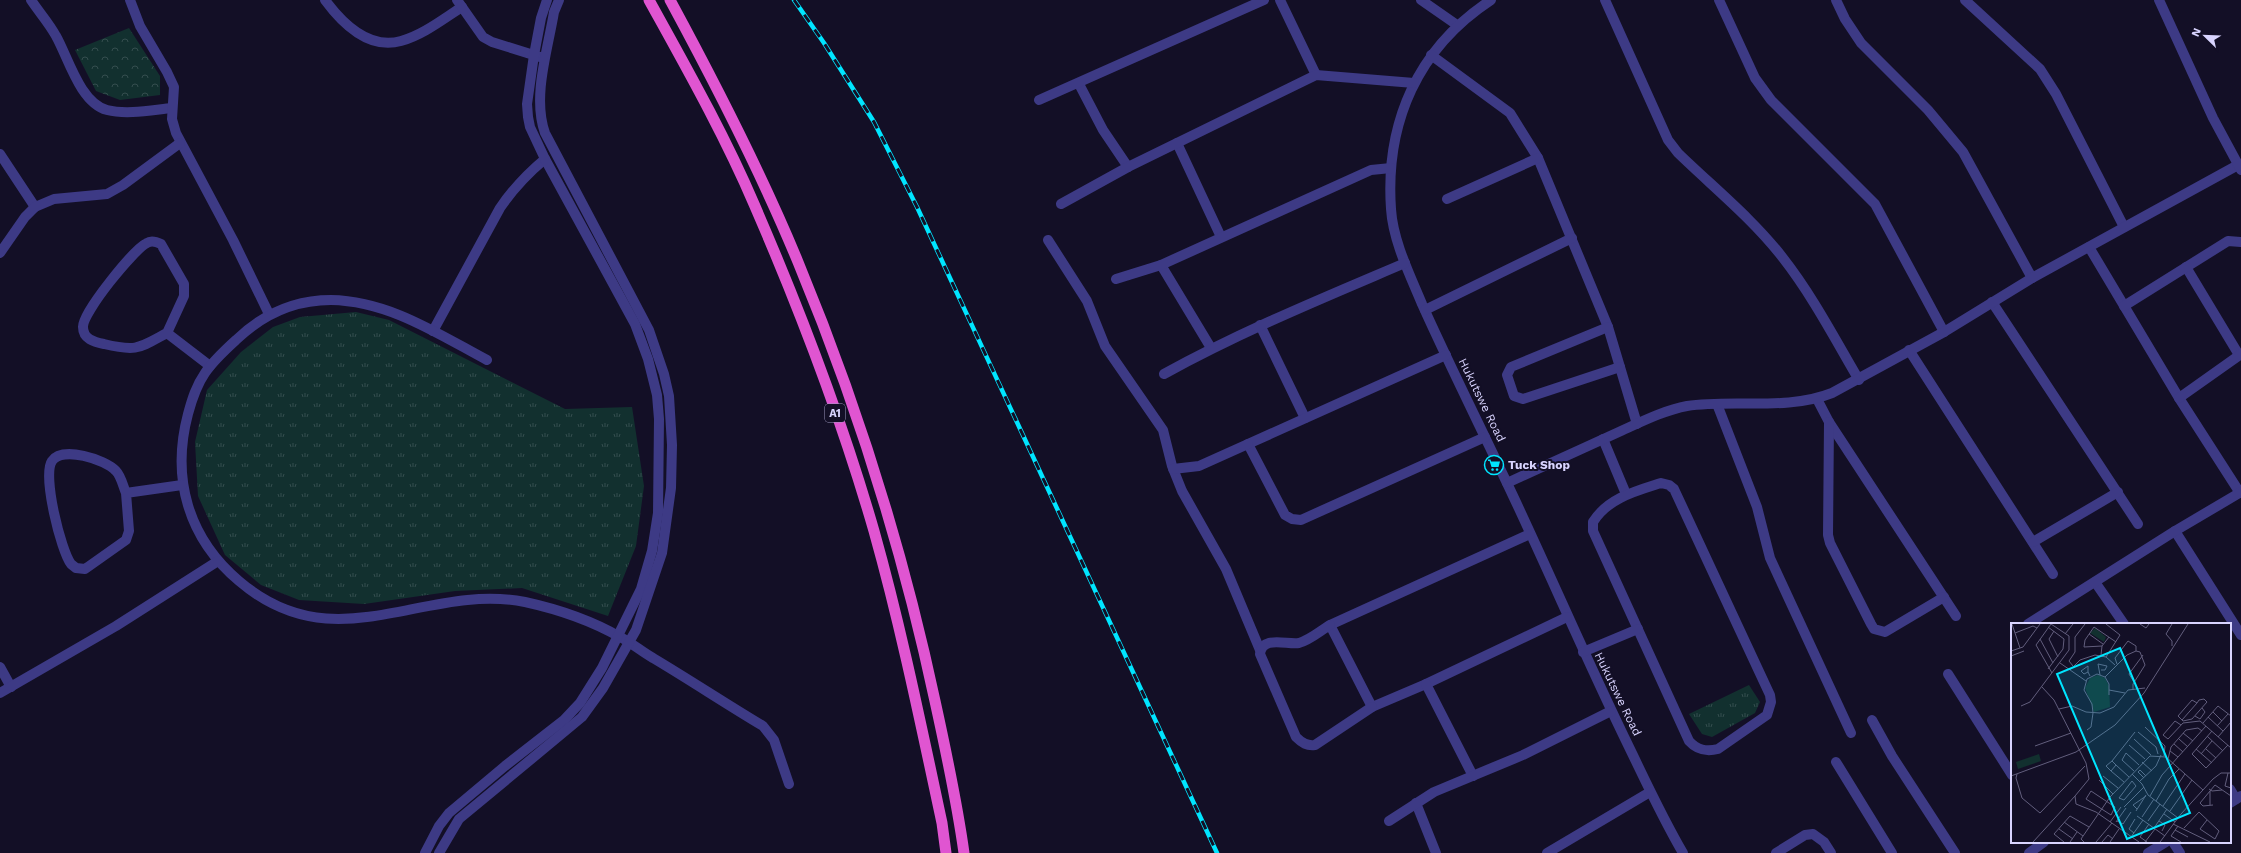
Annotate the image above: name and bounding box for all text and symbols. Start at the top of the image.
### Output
north arrow [2185,16,2225,56]
text: N [2189,26,2204,39]
street label: Hukutswe Road [1456,356,1508,444]
road number: A1 [825,404,845,422]
supermarket icon: Tuck Shop [1483,454,1505,476]
place label: Tuck Shop [1508,458,1570,472]
inset map [2011,623,2231,843]
street label: Hukutswe Road [1592,650,1644,738]

